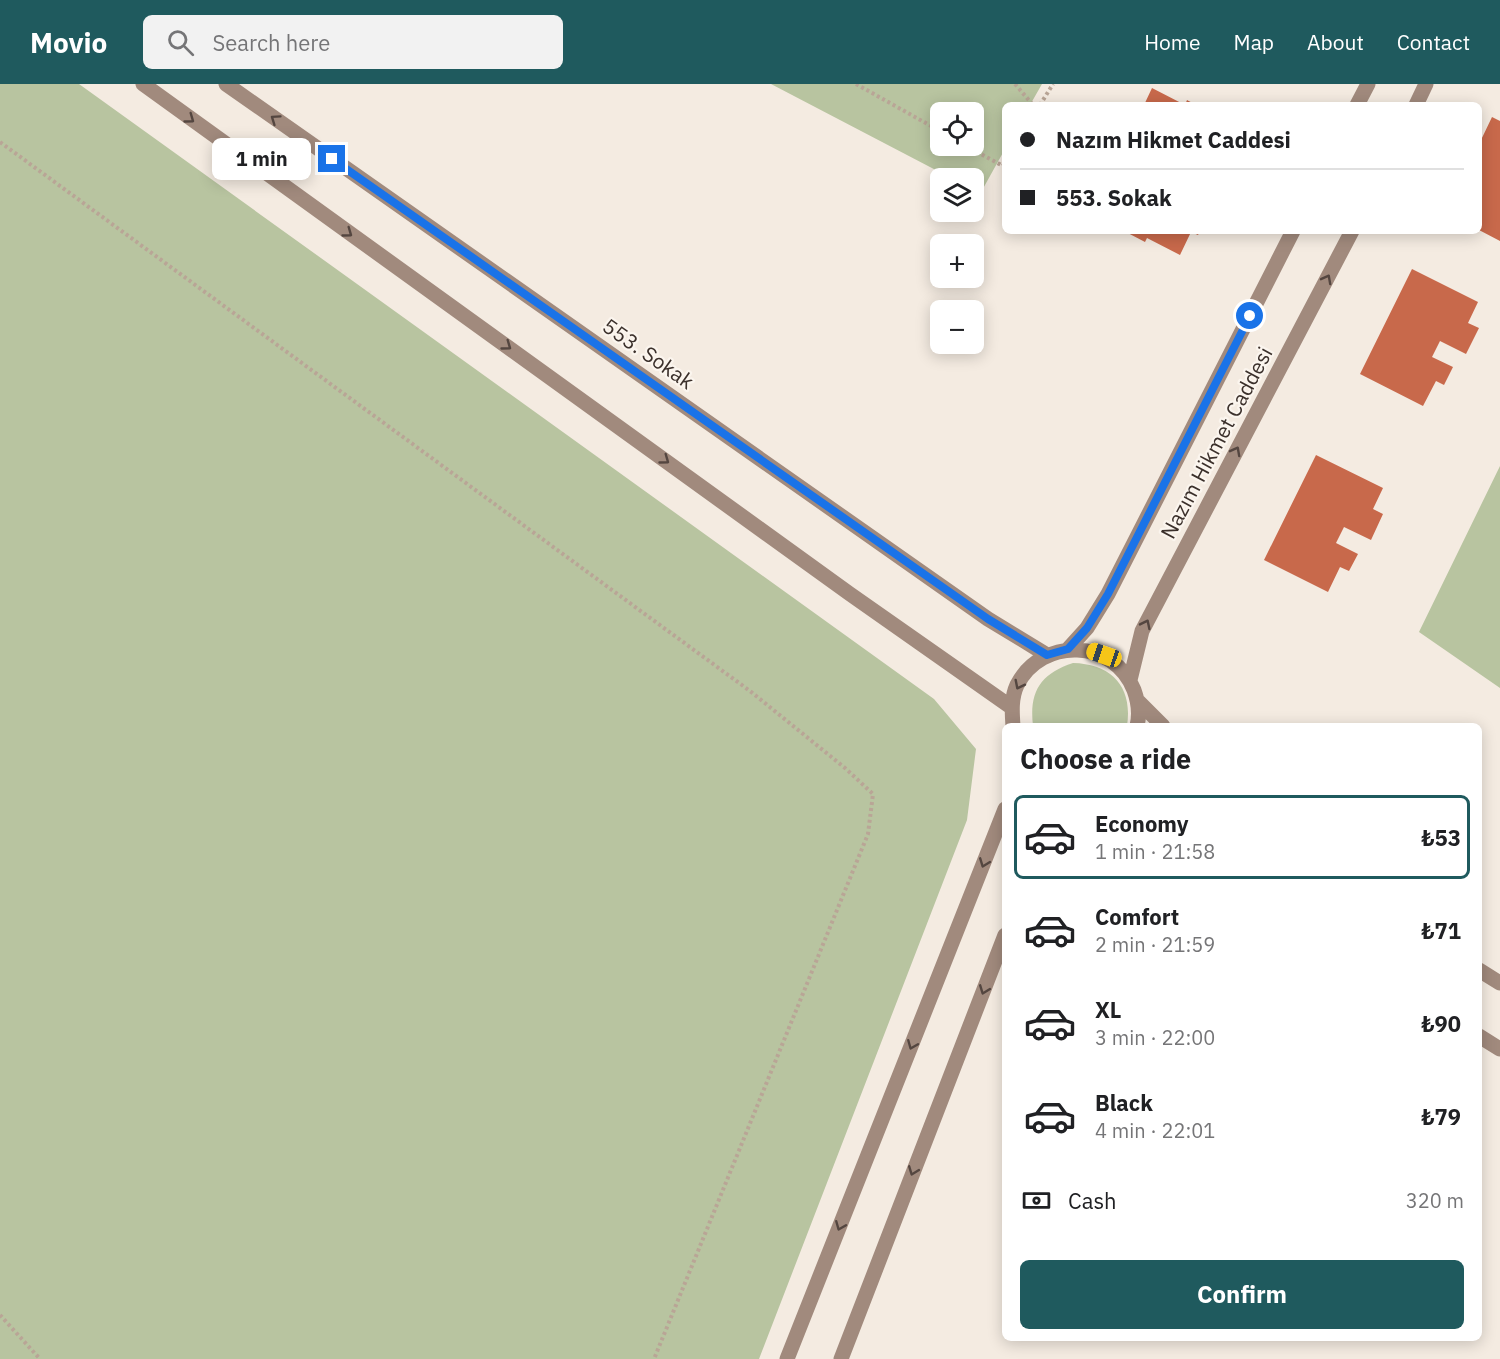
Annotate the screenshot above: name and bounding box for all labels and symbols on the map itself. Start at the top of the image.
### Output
one-way arrow [184,111,195,122]
one-way arrow [270,115,281,126]
callout: 1 min [212,138,311,180]
route end [318,145,345,172]
one-way arrow [342,226,353,237]
one-way arrow [1320,274,1331,285]
route start [1236,302,1263,329]
street label: 553. Sokak [597,311,700,395]
one-way arrow [500,339,511,350]
street label: Nazım Hikmet Caddesi [1154,342,1279,543]
one-way arrow [1229,447,1240,458]
one-way arrow [659,453,670,464]
one-way arrow [1138,619,1150,630]
car [1084,641,1124,669]
one-way arrow [1015,679,1027,690]
one-way arrow [979,857,991,868]
one-way arrow [979,983,991,994]
one-way arrow [907,1038,919,1049]
one-way arrow [908,1166,921,1176]
one-way arrow [835,1220,847,1231]

